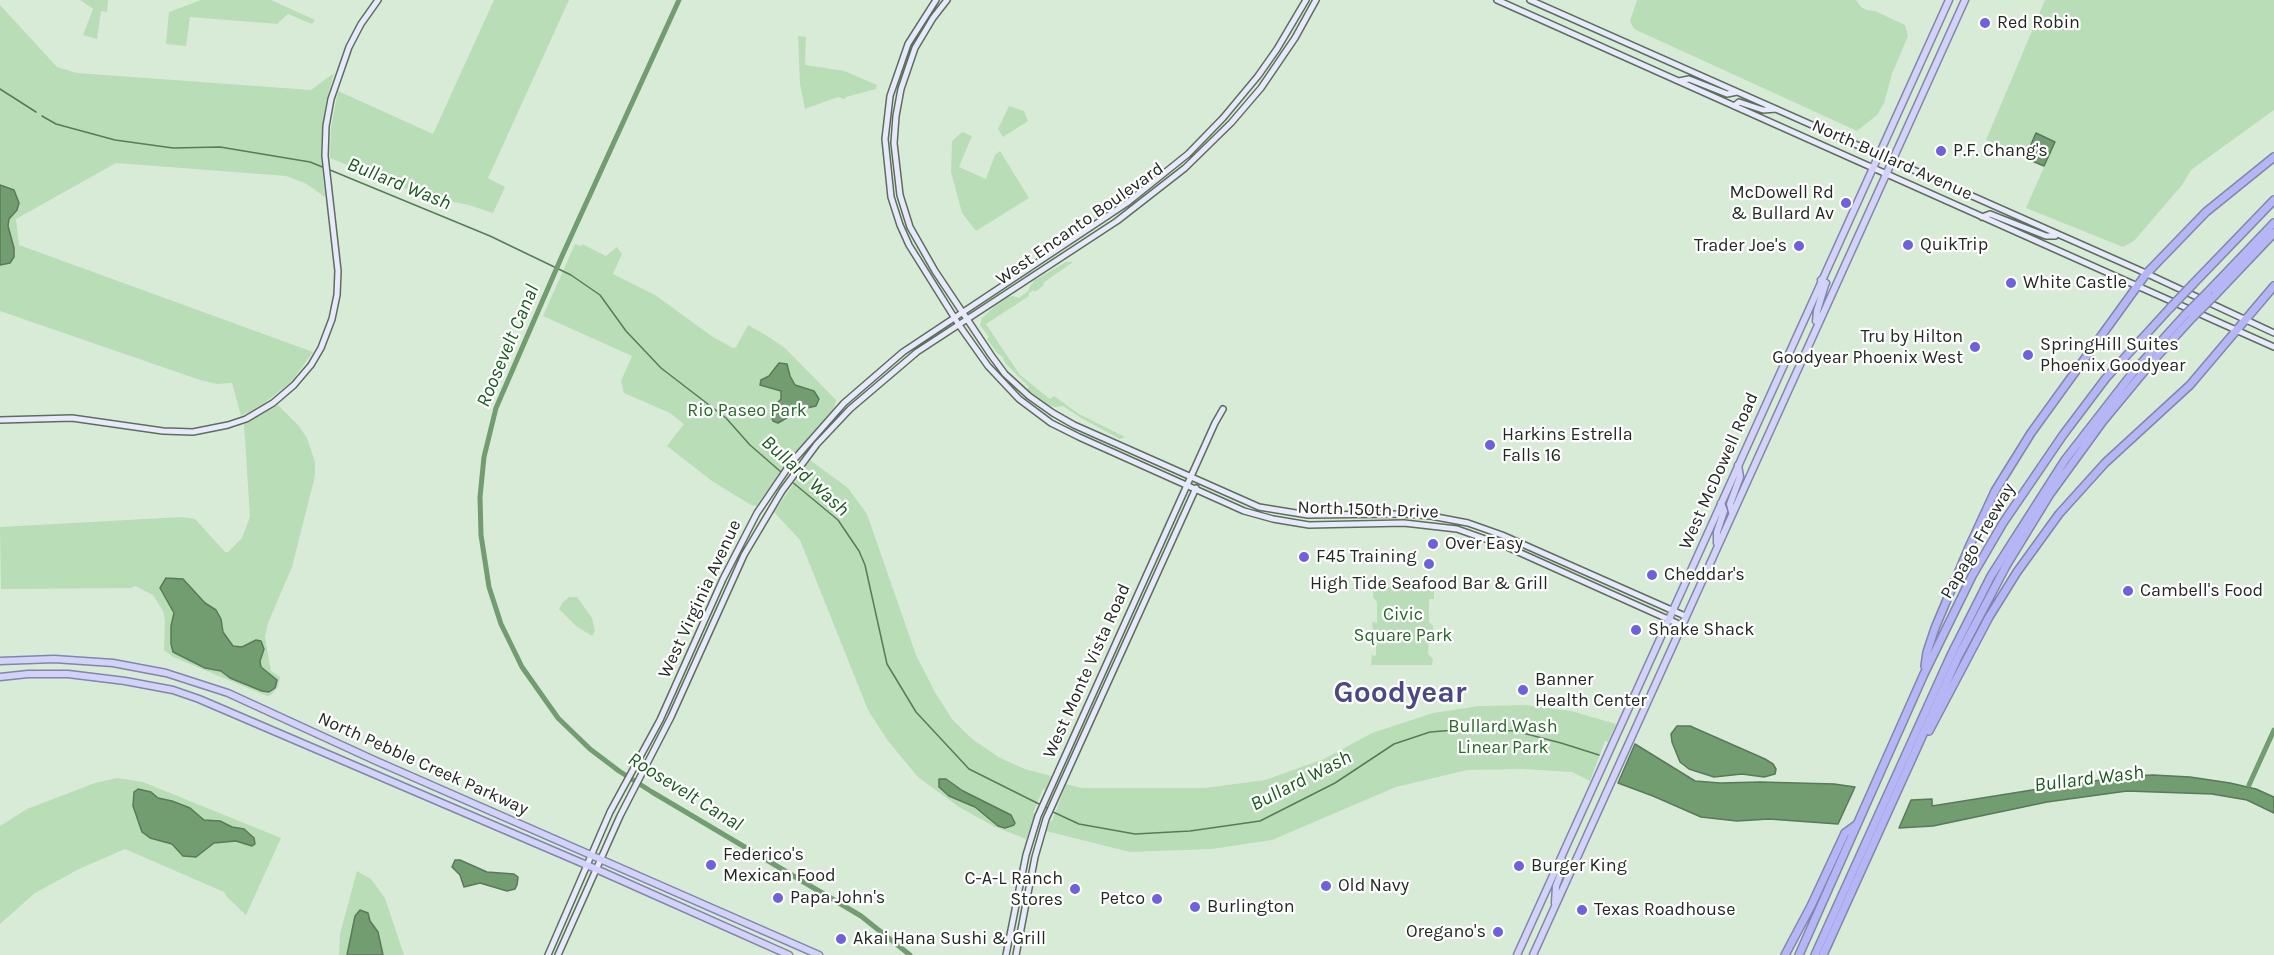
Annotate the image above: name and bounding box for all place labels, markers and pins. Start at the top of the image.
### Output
place label: Red Robin [1997,12,2080,34]
marker: Red Robin [1978,16,1992,30]
place label: P.F. Chang's [1953,140,2048,162]
marker: P.F. Chang's [1934,144,1948,158]
place label: McDowell Rd & Bullard Av [1729,182,1834,224]
marker: McDowell Rd & Bullard Av [1839,196,1853,210]
place label: QuikTrip [1920,234,1988,256]
place label: Trader Joe's [1694,235,1787,257]
marker: QuikTrip [1901,238,1915,252]
marker: Trader Joe's [1792,239,1806,253]
place label: White Castle [2023,272,2127,294]
marker: White Castle [2004,276,2018,290]
place label: Tru by Hilton Goodyear Phoenix West [1772,326,1963,368]
place label: SpringHill Suites Phoenix Goodyear [2040,334,2186,376]
marker: Tru by Hilton Goodyear Phoenix West [1968,340,1982,354]
marker: SpringHill Suites Phoenix Goodyear [2021,348,2035,362]
place label: Harkins Estrella Falls 16 [1502,424,1633,466]
marker: Harkins Estrella Falls 16 [1483,438,1497,452]
place label: Over Easy [1445,533,1523,555]
marker: Over Easy [1426,537,1440,551]
place label: F45 Training [1316,546,1417,568]
marker: F45 Training [1297,550,1311,564]
marker: High Tide Seafood Bar & Grill [1422,557,1436,571]
place label: Cheddar's [1664,564,1745,586]
marker: Cheddar's [1645,568,1659,582]
place label: High Tide Seafood Bar & Grill [1310,573,1548,595]
place label: Cambell's Food [2140,580,2263,602]
marker: Cambell's Food [2121,584,2135,598]
place label: Shake Shack [1648,619,1754,641]
marker: Shake Shack [1629,623,1643,637]
place label: Banner Health Center [1535,669,1647,712]
marker: Banner Health Center [1516,683,1530,697]
place label: Federico's Mexican Food [723,844,836,886]
place label: Burger King [1531,855,1627,877]
marker: Federico's Mexican Food [704,858,718,872]
marker: Burger King [1512,859,1526,873]
place label: C-A-L Ranch Stores [964,868,1063,910]
place label: Old Navy [1338,875,1409,897]
marker: Old Navy [1319,879,1333,893]
marker: C-A-L Ranch Stores [1068,882,1082,896]
place label: Papa John's [790,887,885,909]
place label: Petco [1100,888,1145,910]
marker: Papa John's [771,891,785,905]
marker: Petco [1150,892,1164,906]
place label: Burlington [1207,896,1294,918]
place label: Texas Roadhouse [1594,899,1735,921]
marker: Burlington [1188,900,1202,914]
marker: Texas Roadhouse [1575,903,1589,917]
place label: Oregano's [1406,921,1486,943]
marker: Oregano's [1491,925,1505,939]
place label: Akai Hana Sushi & Grill [853,928,1046,950]
marker: Akai Hana Sushi & Grill [834,932,848,946]

